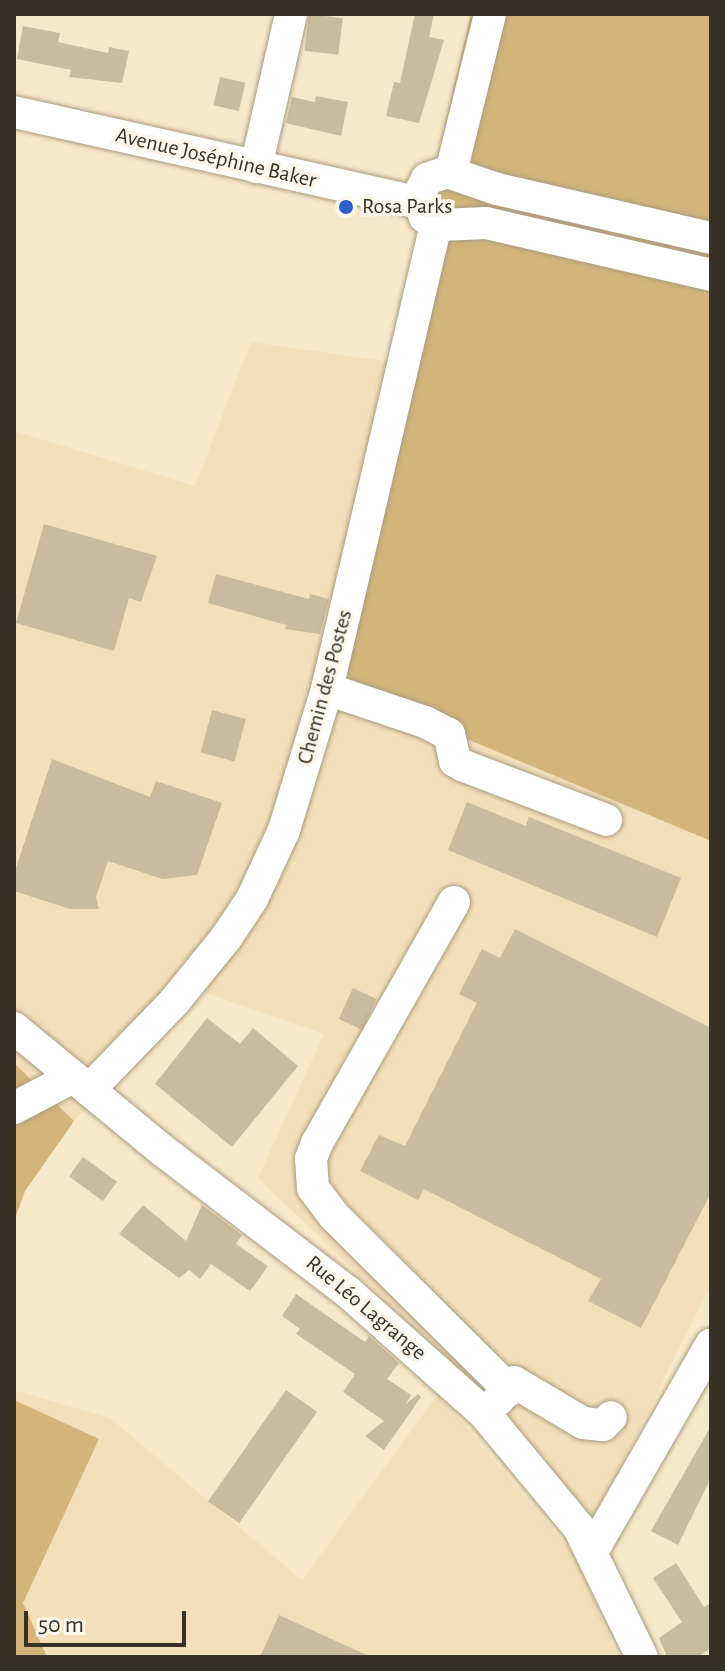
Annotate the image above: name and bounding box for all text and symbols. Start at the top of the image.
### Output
street label: Avenue Joséphine Baker [113,122,319,194]
place label: Rosa Parks [362,194,452,220]
marker: Rosa Parks [337,198,355,216]
street label: Chemin des Postes [292,607,358,767]
street label: Rue Léo Lagrange [300,1250,432,1366]
scale bar [28,1595,190,1645]
text: 50 m [38,1613,84,1637]

